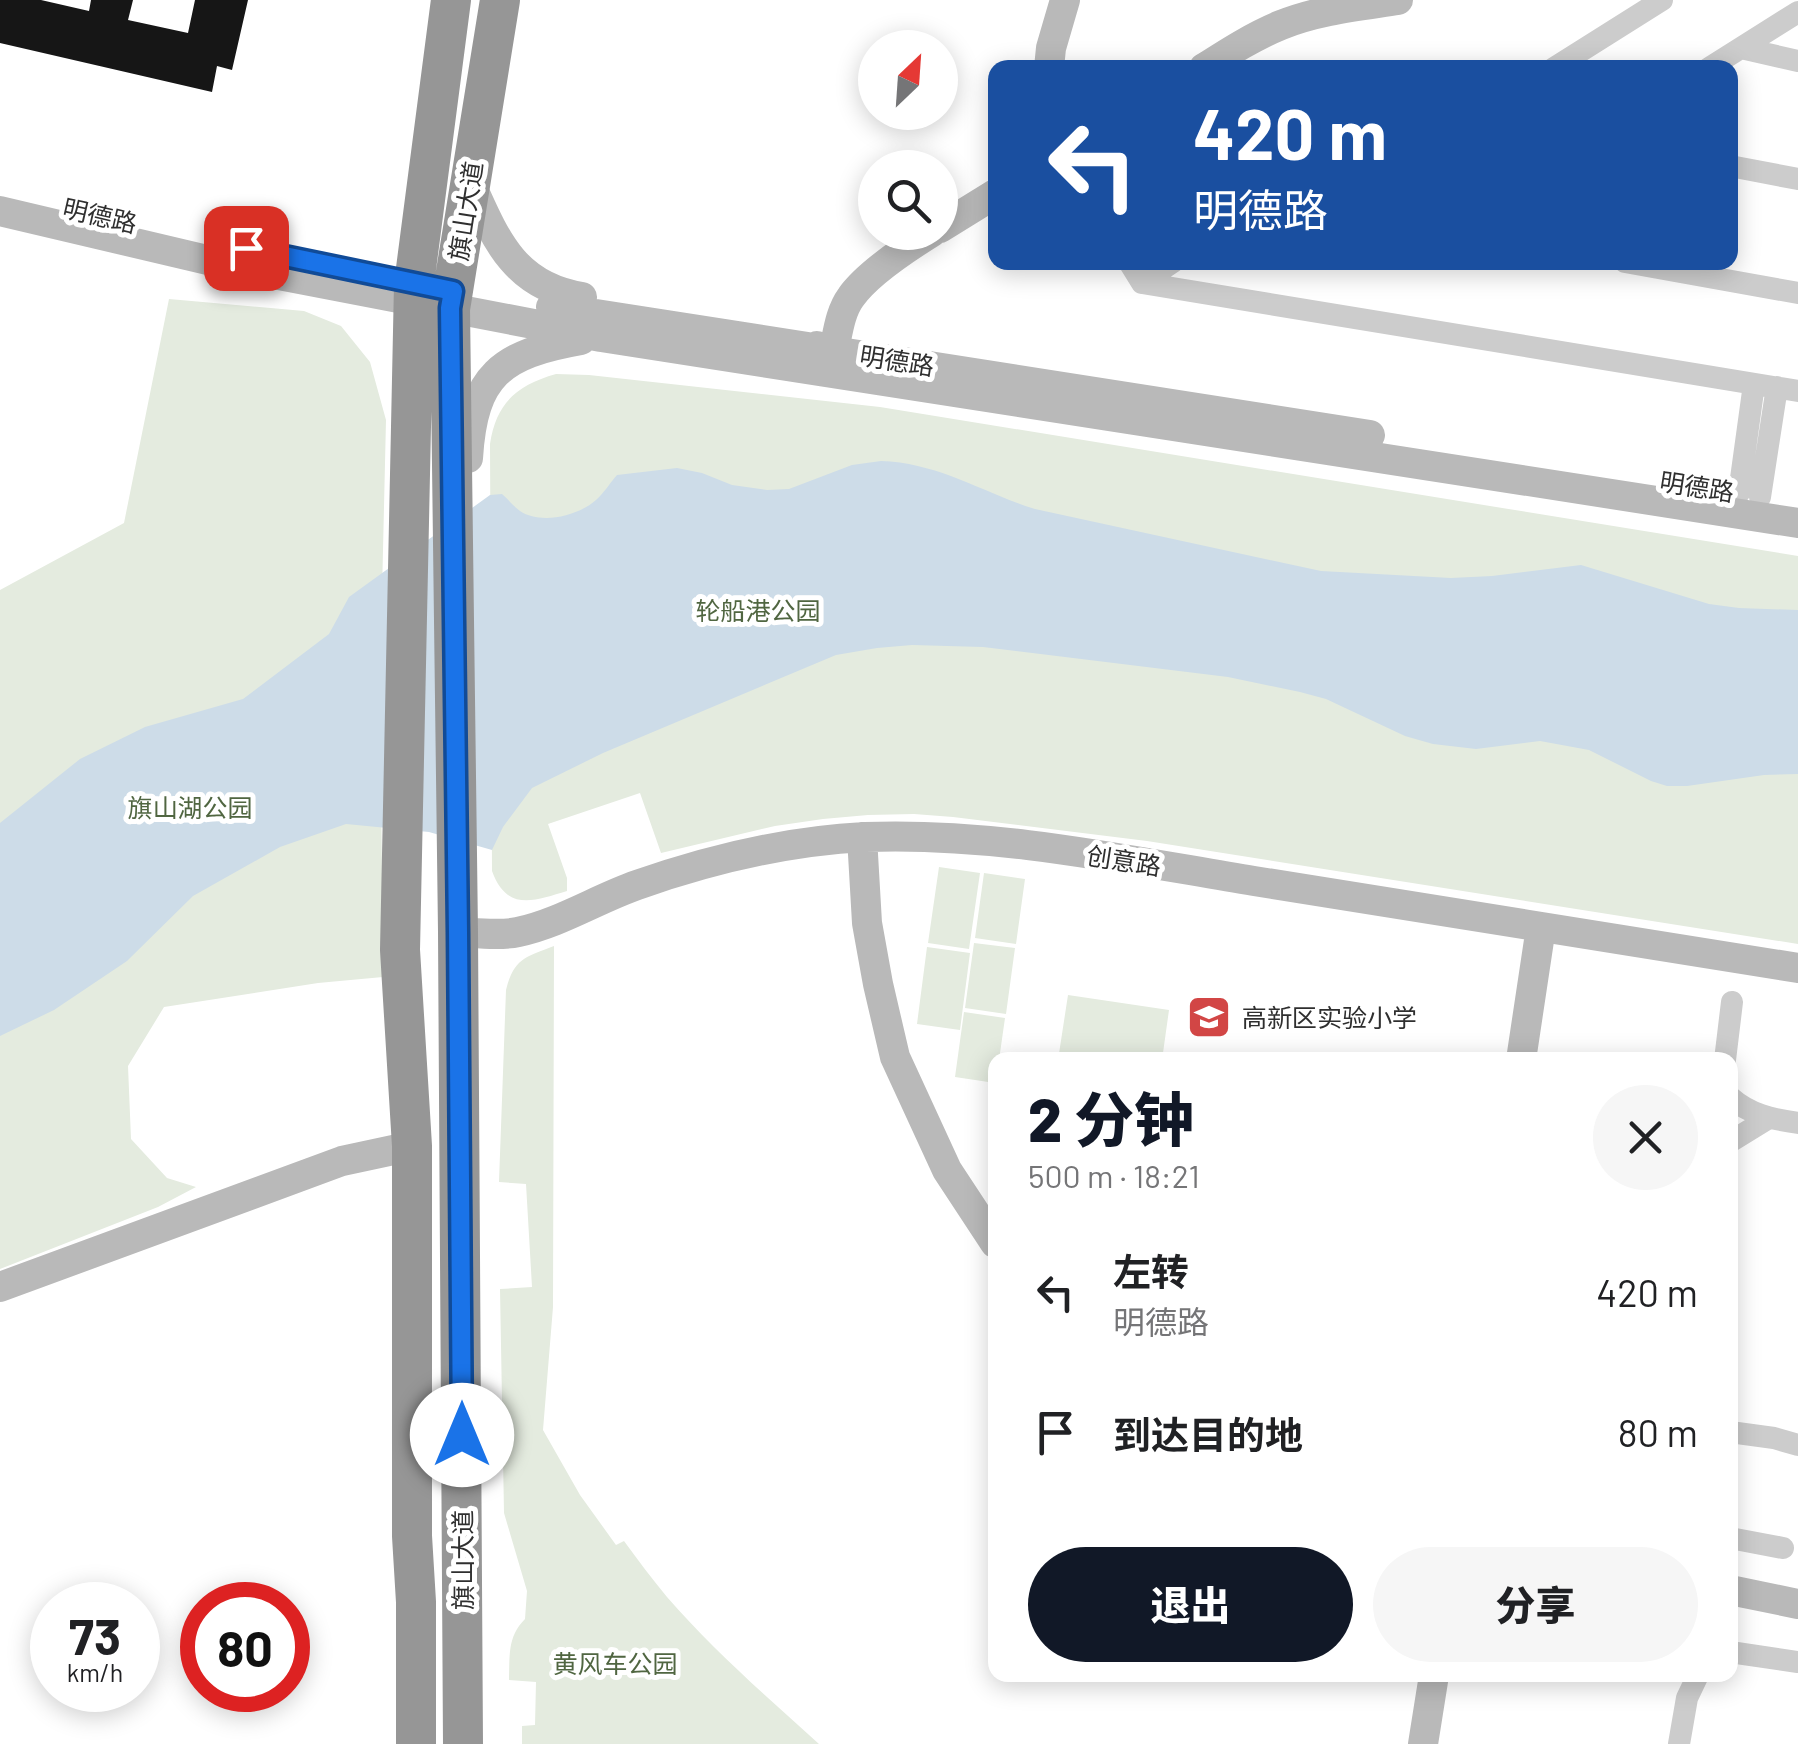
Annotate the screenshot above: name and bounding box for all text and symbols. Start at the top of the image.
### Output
north arrow [858,30,958,130]
map controls [858,30,958,250]
text: 420 m [1193,90,1387,174]
icon: left [1028,100,1158,230]
button: search [858,150,958,250]
street label: 旗山大道 [442,159,488,263]
text: 明德路 [1193,182,1328,236]
street label: 明德路 [60,192,140,238]
pin [204,206,289,291]
icon: arrive [219,221,274,276]
street label: 明德路 [858,339,936,381]
street label: 明德路 [1658,465,1736,507]
park label: 轮船港公园 [695,595,821,625]
park label: 旗山湖公园 [127,792,253,822]
street label: 创意路 [1085,839,1163,881]
school or university icon: 高新区实验小学 [1186,994,1232,1040]
place label: 高新区实验小学 [1242,1002,1417,1032]
text: 2 分钟 [1028,1082,1194,1154]
button: close [1593,1085,1698,1190]
text: 500 m · 18:21 [1028,1156,1200,1194]
text: 左转 [1113,1248,1189,1294]
icon: left [1028,1265,1083,1320]
text: 420 m [1596,1269,1698,1315]
text: 明德路 [1113,1302,1209,1340]
position arrow [410,1383,514,1487]
icon: arrive [1028,1405,1083,1460]
text: 80 m [1618,1409,1698,1455]
text: 到达目的地 [1113,1411,1303,1457]
street label: 旗山大道 [447,1510,477,1610]
button: 退出 [1028,1547,1353,1662]
button: 分享 [1373,1547,1698,1662]
speed limit sign: 80 [180,1582,310,1712]
text: 73 [69,1605,121,1665]
park label: 黄风车公园 [552,1648,678,1678]
text: km/h [67,1657,123,1687]

